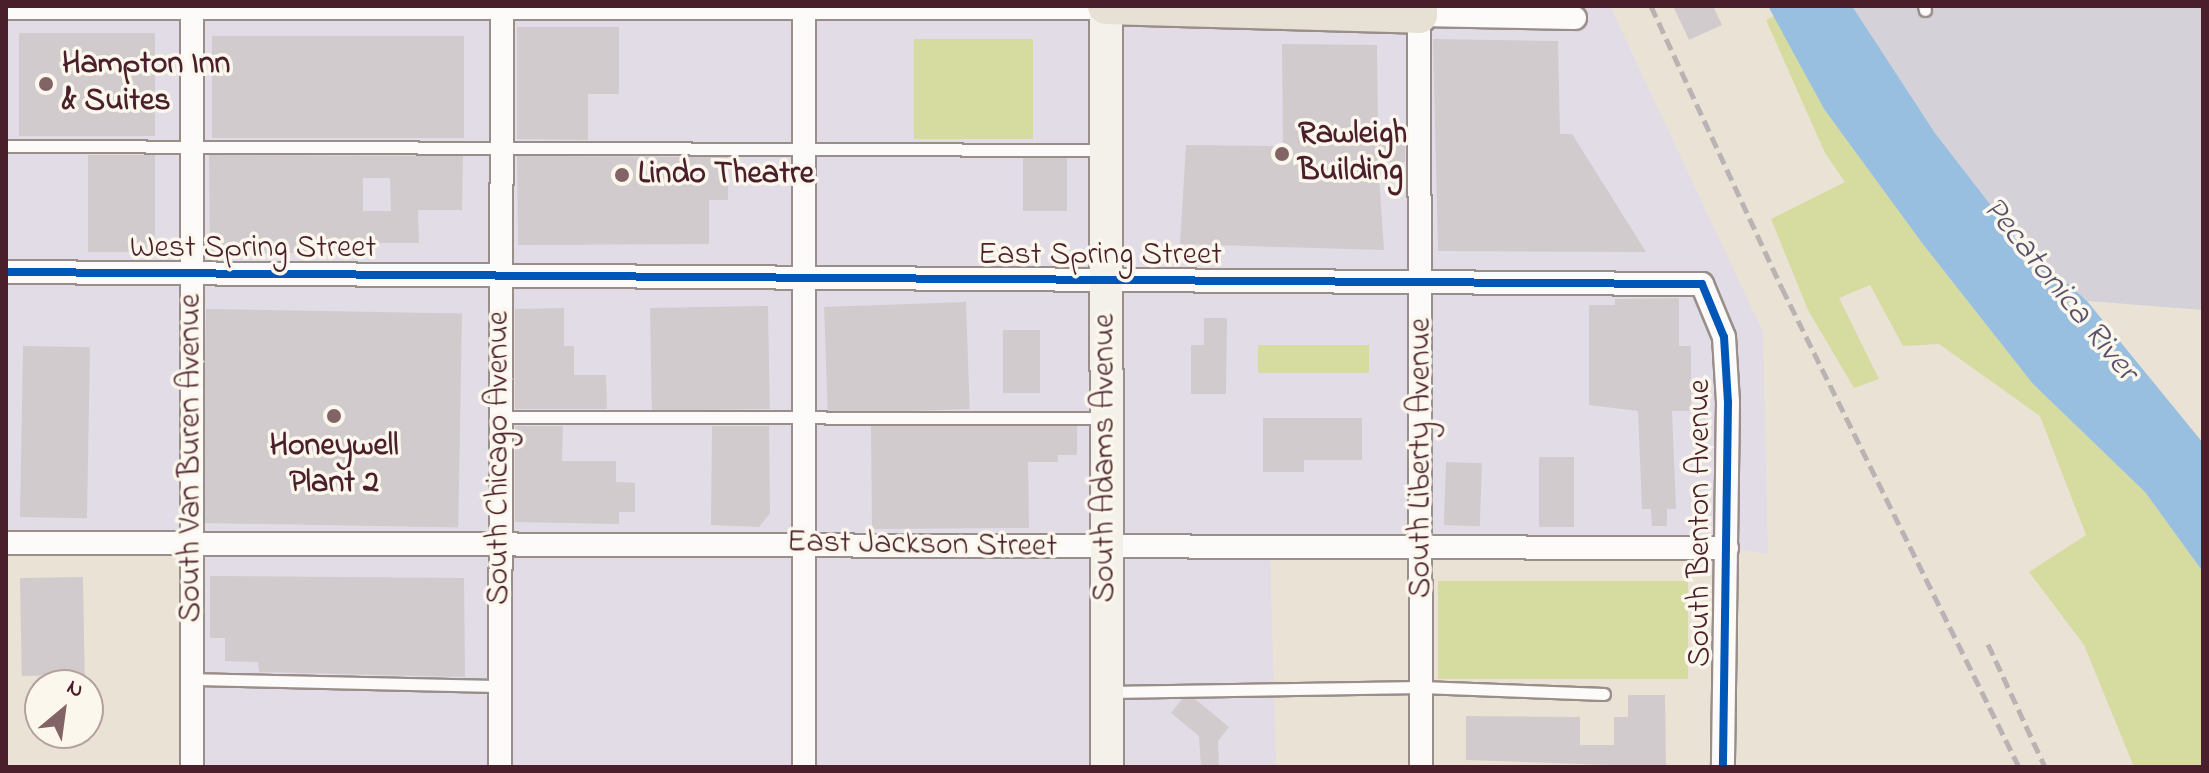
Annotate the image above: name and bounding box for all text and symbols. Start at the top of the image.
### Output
place label: Hampton Inn & Suites [62,47,230,122]
marker: Hampton Inn & Suites [37,75,55,93]
place label: Rawleigh Building [1298,117,1407,192]
marker: Rawleigh Building [1273,145,1291,163]
place label: Lindo Theatre [638,156,814,194]
marker: Lindo Theatre [613,166,631,184]
water label: Pecatonica River [1972,190,2146,390]
street label: West Spring Street [130,230,376,268]
street label: East Spring Street [978,237,1222,275]
street label: South Van Buren Avenue [173,294,211,622]
street label: South Chicago Avenue [481,311,519,605]
street label: South Adams Avenue [1087,313,1125,603]
street label: South Liberty Avenue [1403,318,1441,598]
street label: South Benton Avenue [1682,379,1720,667]
marker: Honeywell Plant 2 [325,407,343,425]
place label: Honeywell Plant 2 [269,429,399,504]
street label: East Jackson Street [787,524,1057,568]
north arrow [24,669,104,749]
text: N [60,672,89,707]

